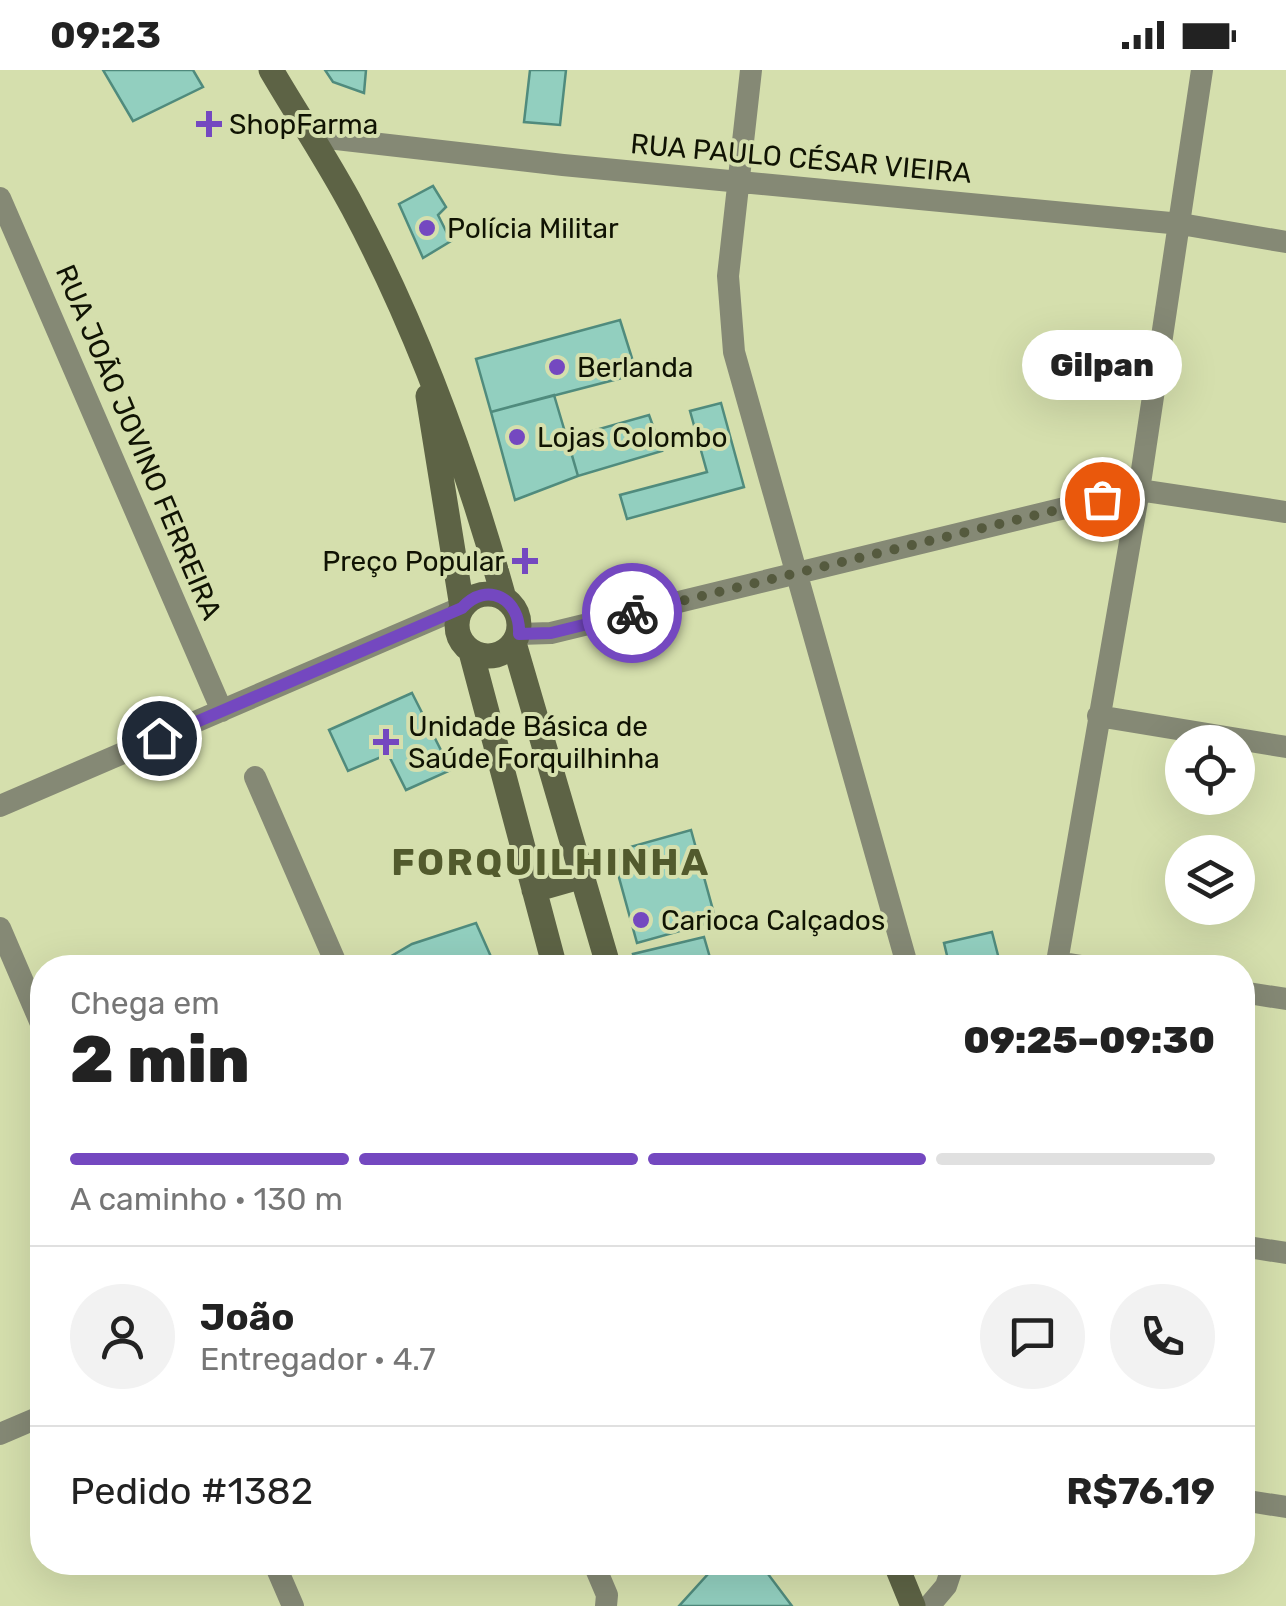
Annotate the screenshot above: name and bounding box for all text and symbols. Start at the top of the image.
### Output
text: 09:23 [50,12,161,58]
place label: ShopFarma [229,108,378,141]
marker: ShopFarma [198,113,220,135]
street label: RUA PAULO CÉSAR VIEIRA [629,127,973,190]
place label: Polícia Militar [447,212,619,245]
marker: Polícia Militar [416,217,438,239]
street label: RUA JOÃO JOVINO FERREIRA [49,260,228,625]
callout: Gilpan [1022,329,1182,399]
text: Gilpan [1050,346,1154,384]
place label: Berlanda [577,351,693,384]
marker: Berlanda [546,356,568,378]
place label: Lojas Colombo [537,421,727,454]
marker: Lojas Colombo [506,426,528,448]
pin [1060,457,1145,542]
icon: bag [1075,472,1130,527]
place label: Preço Popular [322,545,505,578]
marker: Preço Popular [514,550,536,572]
courier [582,563,682,663]
icon: bike [605,586,660,641]
pin [117,696,202,781]
place label: Unidade Básica de Saúde Forquilhinha [408,710,660,775]
icon: home [132,711,187,766]
map controls [1165,725,1255,925]
button: locate [1165,725,1255,815]
marker: Unidade Básica de Saúde Forquilhinha [373,729,399,755]
button: layers [1165,835,1255,925]
district label: FORQUILHINHA [391,839,711,885]
place label: Carioca Calçados [661,904,885,937]
marker: Carioca Calçados [630,909,652,931]
text: Chega em [70,984,220,1022]
text: 09:25–09:30 [963,1017,1215,1063]
text: 2 min [70,1021,250,1098]
text: A caminho · 130 m [70,1180,343,1218]
button: person [70,1284,175,1389]
button: chat [980,1284,1085,1389]
button: phone [1110,1284,1215,1389]
text: João [200,1294,294,1340]
text: Entregador · 4.7 [200,1340,436,1378]
text: Pedido #1382 [70,1468,313,1514]
text: R$76.19 [1066,1468,1215,1514]

